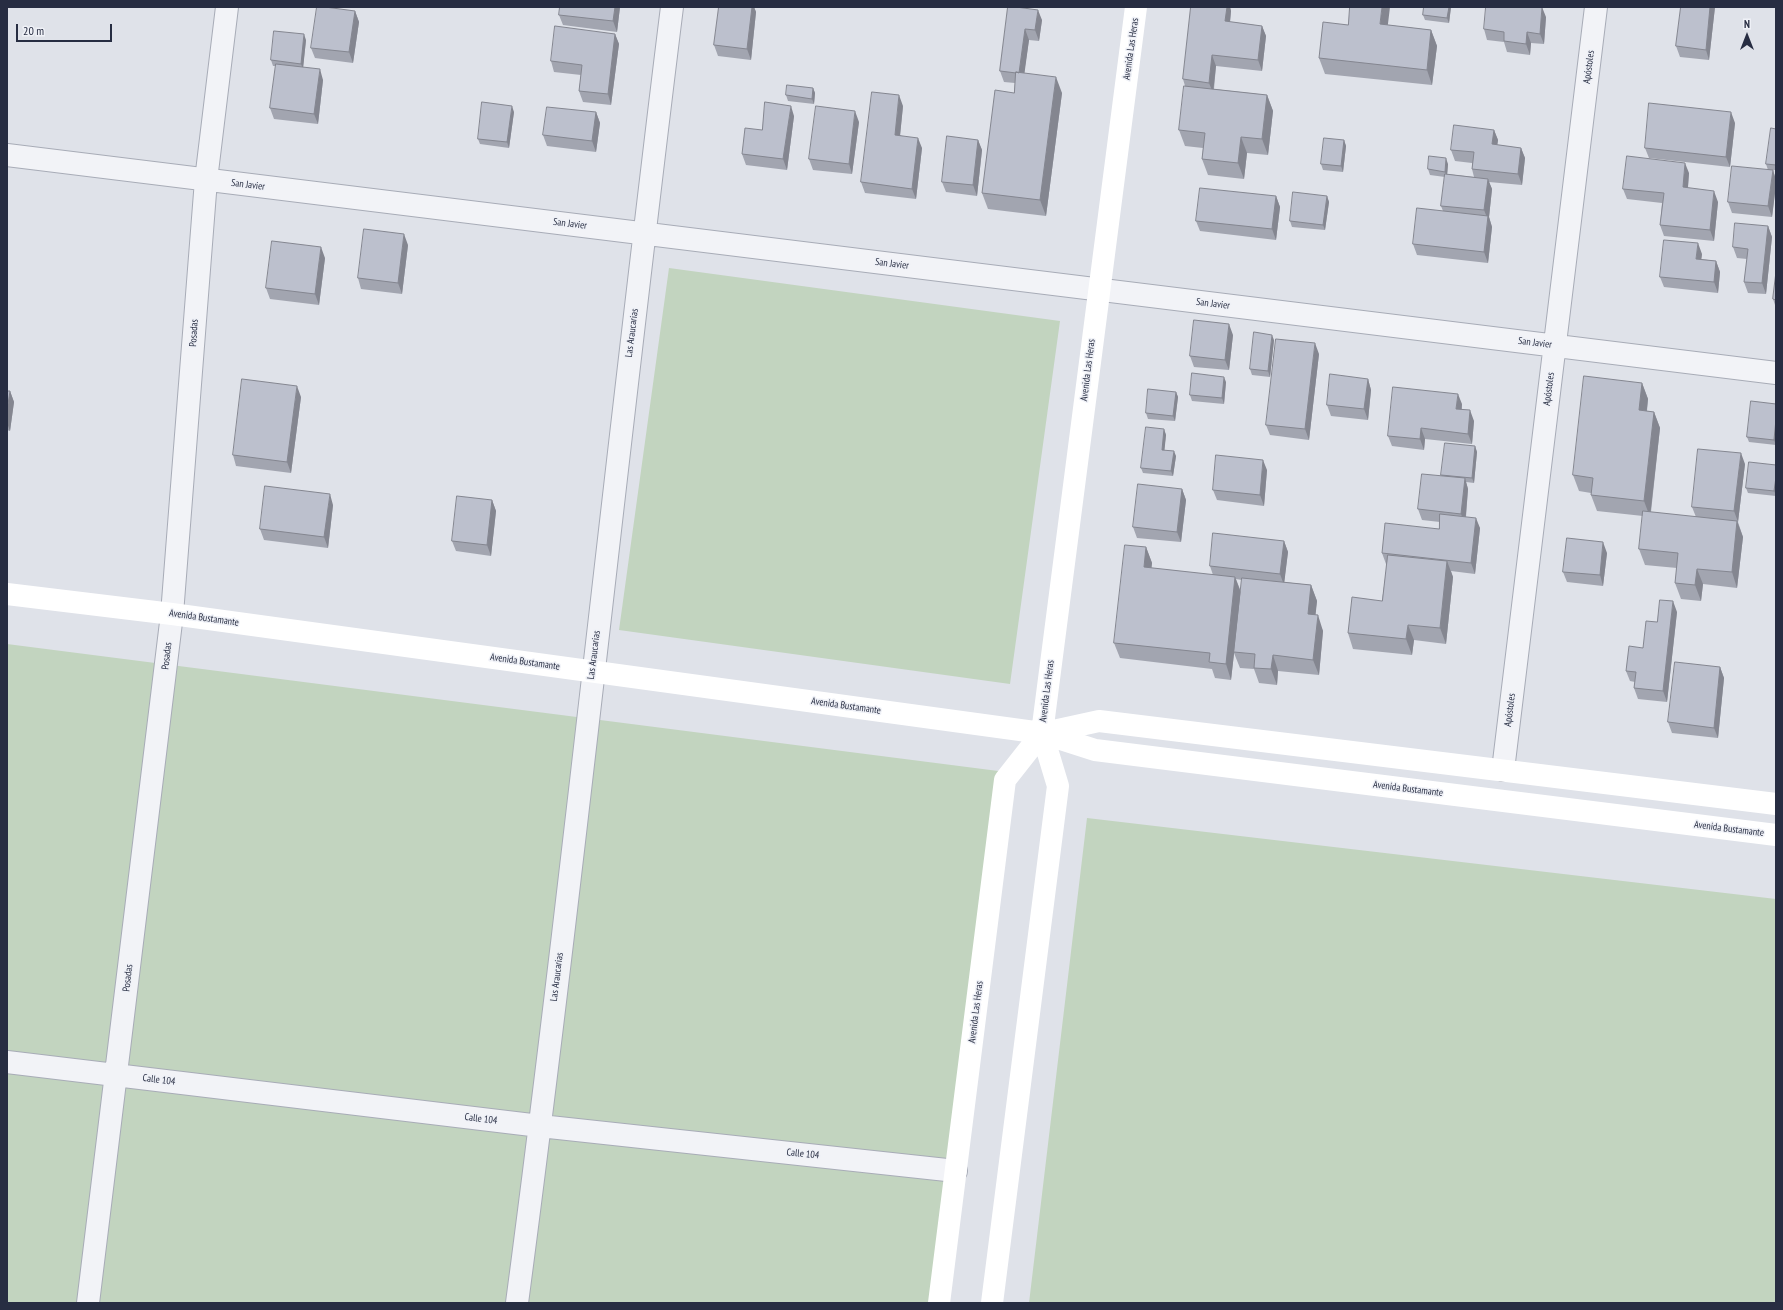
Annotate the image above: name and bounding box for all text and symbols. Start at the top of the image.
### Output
scale bar [18,16,114,42]
north arrow [1727,16,1767,56]
street label: Avenida Las Heras [1121,17,1141,81]
text: N [1744,17,1750,31]
text: 20 m [23,23,44,38]
street label: Apóstoles [1581,50,1597,84]
street label: San Javier [230,177,266,193]
street label: San Javier [552,216,588,232]
street label: San Javier [874,256,910,272]
street label: San Javier [1195,296,1231,312]
street label: Las Araucarias [623,308,641,358]
street label: Posadas [187,319,201,347]
street label: San Javier [1517,335,1553,351]
street label: Avenida Las Heras [1078,338,1098,402]
street label: Apóstoles [1541,372,1557,406]
street label: Avenida Bustamante [168,607,240,629]
street label: Las Araucarias [585,630,603,680]
street label: Posadas [159,642,175,670]
street label: Avenida Bustamante [489,651,561,673]
street label: Avenida Las Heras [1037,659,1057,723]
street label: Apóstoles [1502,693,1518,727]
street label: Avenida Bustamante [810,695,882,717]
street label: Avenida Bustamante [1372,779,1444,799]
street label: Avenida Bustamante [1693,819,1765,839]
street label: Las Araucarias [548,952,566,1002]
street label: Posadas [120,964,136,992]
street label: Avenida Las Heras [966,980,986,1044]
street label: Calle 104 [142,1072,176,1088]
street label: Calle 104 [464,1111,498,1127]
street label: Calle 104 [786,1146,820,1162]

